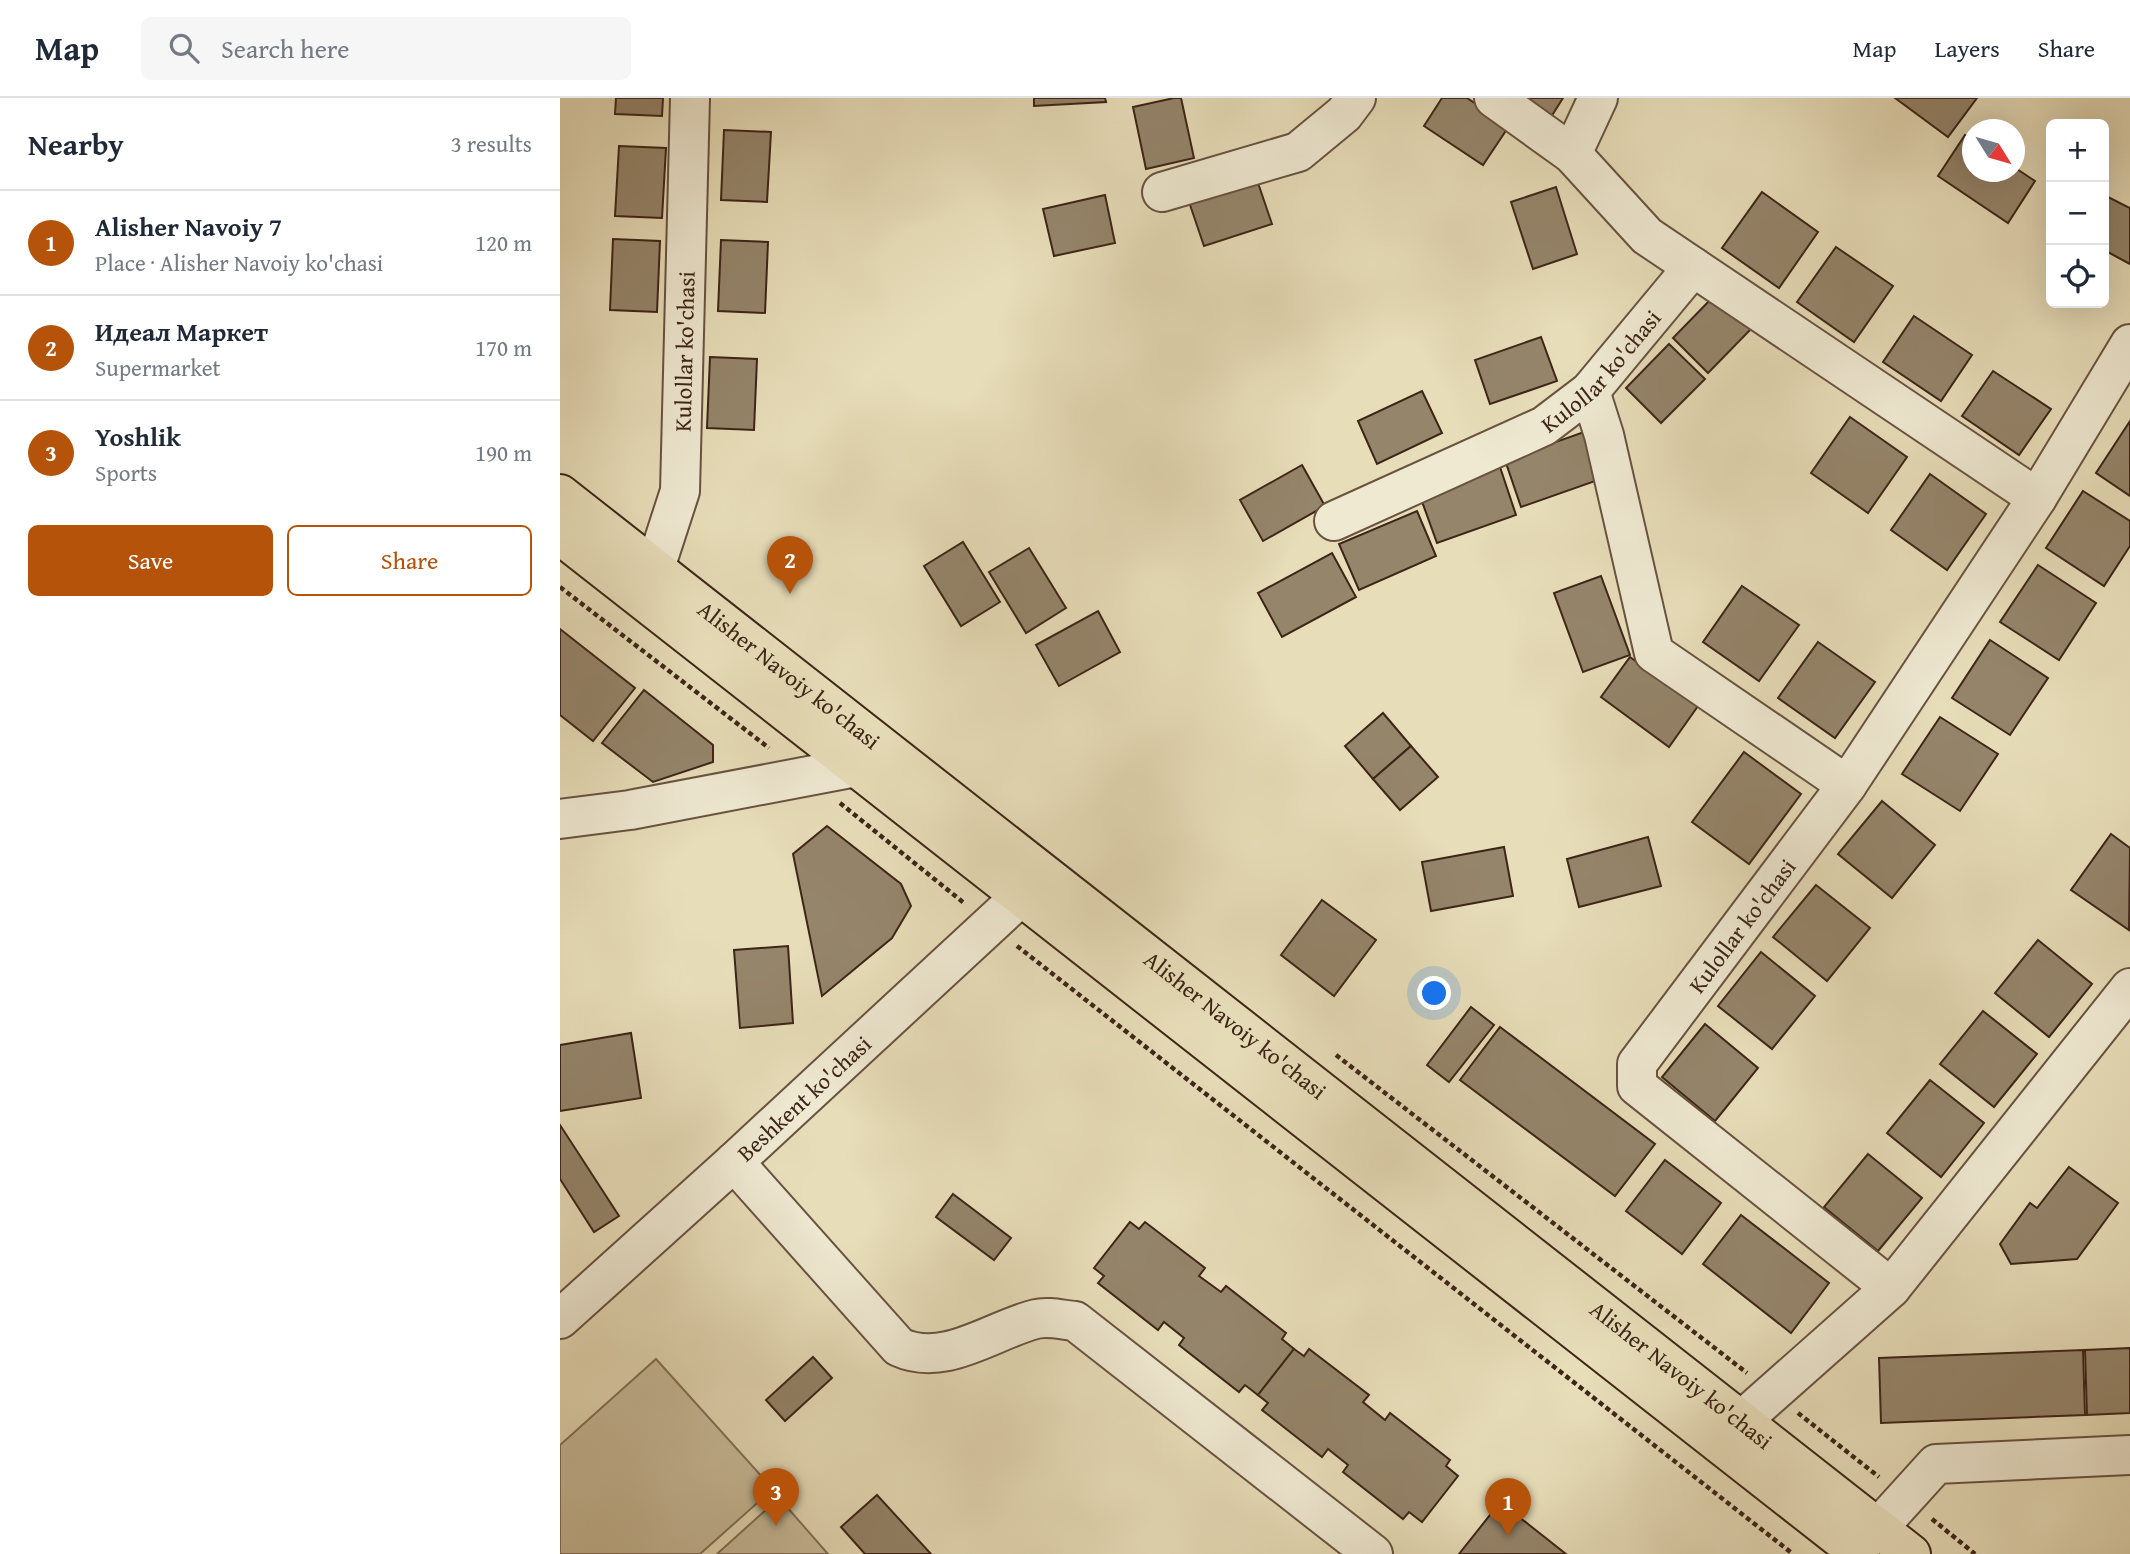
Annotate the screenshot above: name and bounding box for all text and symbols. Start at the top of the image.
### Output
search box [141,17,631,80]
text: Map [35,24,99,72]
icon: search [165,29,203,67]
text: Search here [221,29,349,68]
text: Map [1853,31,1896,66]
text: Layers [1934,31,2000,66]
text: Share [2038,31,2095,66]
north arrow [1962,119,2025,182]
map controls [2046,119,2109,308]
button: + [2046,119,2109,182]
text: Nearby [28,122,124,166]
text: 3 results [451,127,532,160]
button: − [2046,182,2109,245]
text: Alisher Navoiy 7 [95,207,282,246]
text: 1 [45,226,57,259]
text: 120 m [475,226,532,259]
button: locate [2046,245,2109,308]
text: Place · Alisher Navoiy ko'chasi [95,246,383,279]
street label: Kulollar ko'chasi [665,271,702,432]
street label: Kulollar ko'chasi [1533,302,1668,440]
text: Идеал Маркет [95,312,268,351]
text: 2 [45,331,57,364]
text: 170 m [475,331,532,364]
text: Supermarket [95,351,221,384]
text: Yoshlik [95,417,181,456]
text: 3 [45,436,57,469]
text: 190 m [475,436,532,469]
text: Sports [95,456,157,489]
button: Save [28,525,273,596]
button: Share [287,525,532,596]
pin: 2 [767,536,813,594]
street label: Alisher Navoiy ko'chasi [691,592,888,756]
street label: Kulollar ko'chasi [1680,851,1803,1000]
street label: Alisher Navoiy ko'chasi [1138,942,1334,1106]
your location [1417,976,1451,1010]
street label: Beshkent ko'chasi [729,1027,878,1168]
street label: Alisher Navoiy ko'chasi [1584,1292,1780,1456]
pin: 3 [753,1468,799,1526]
pin: 1 [1485,1478,1531,1536]

